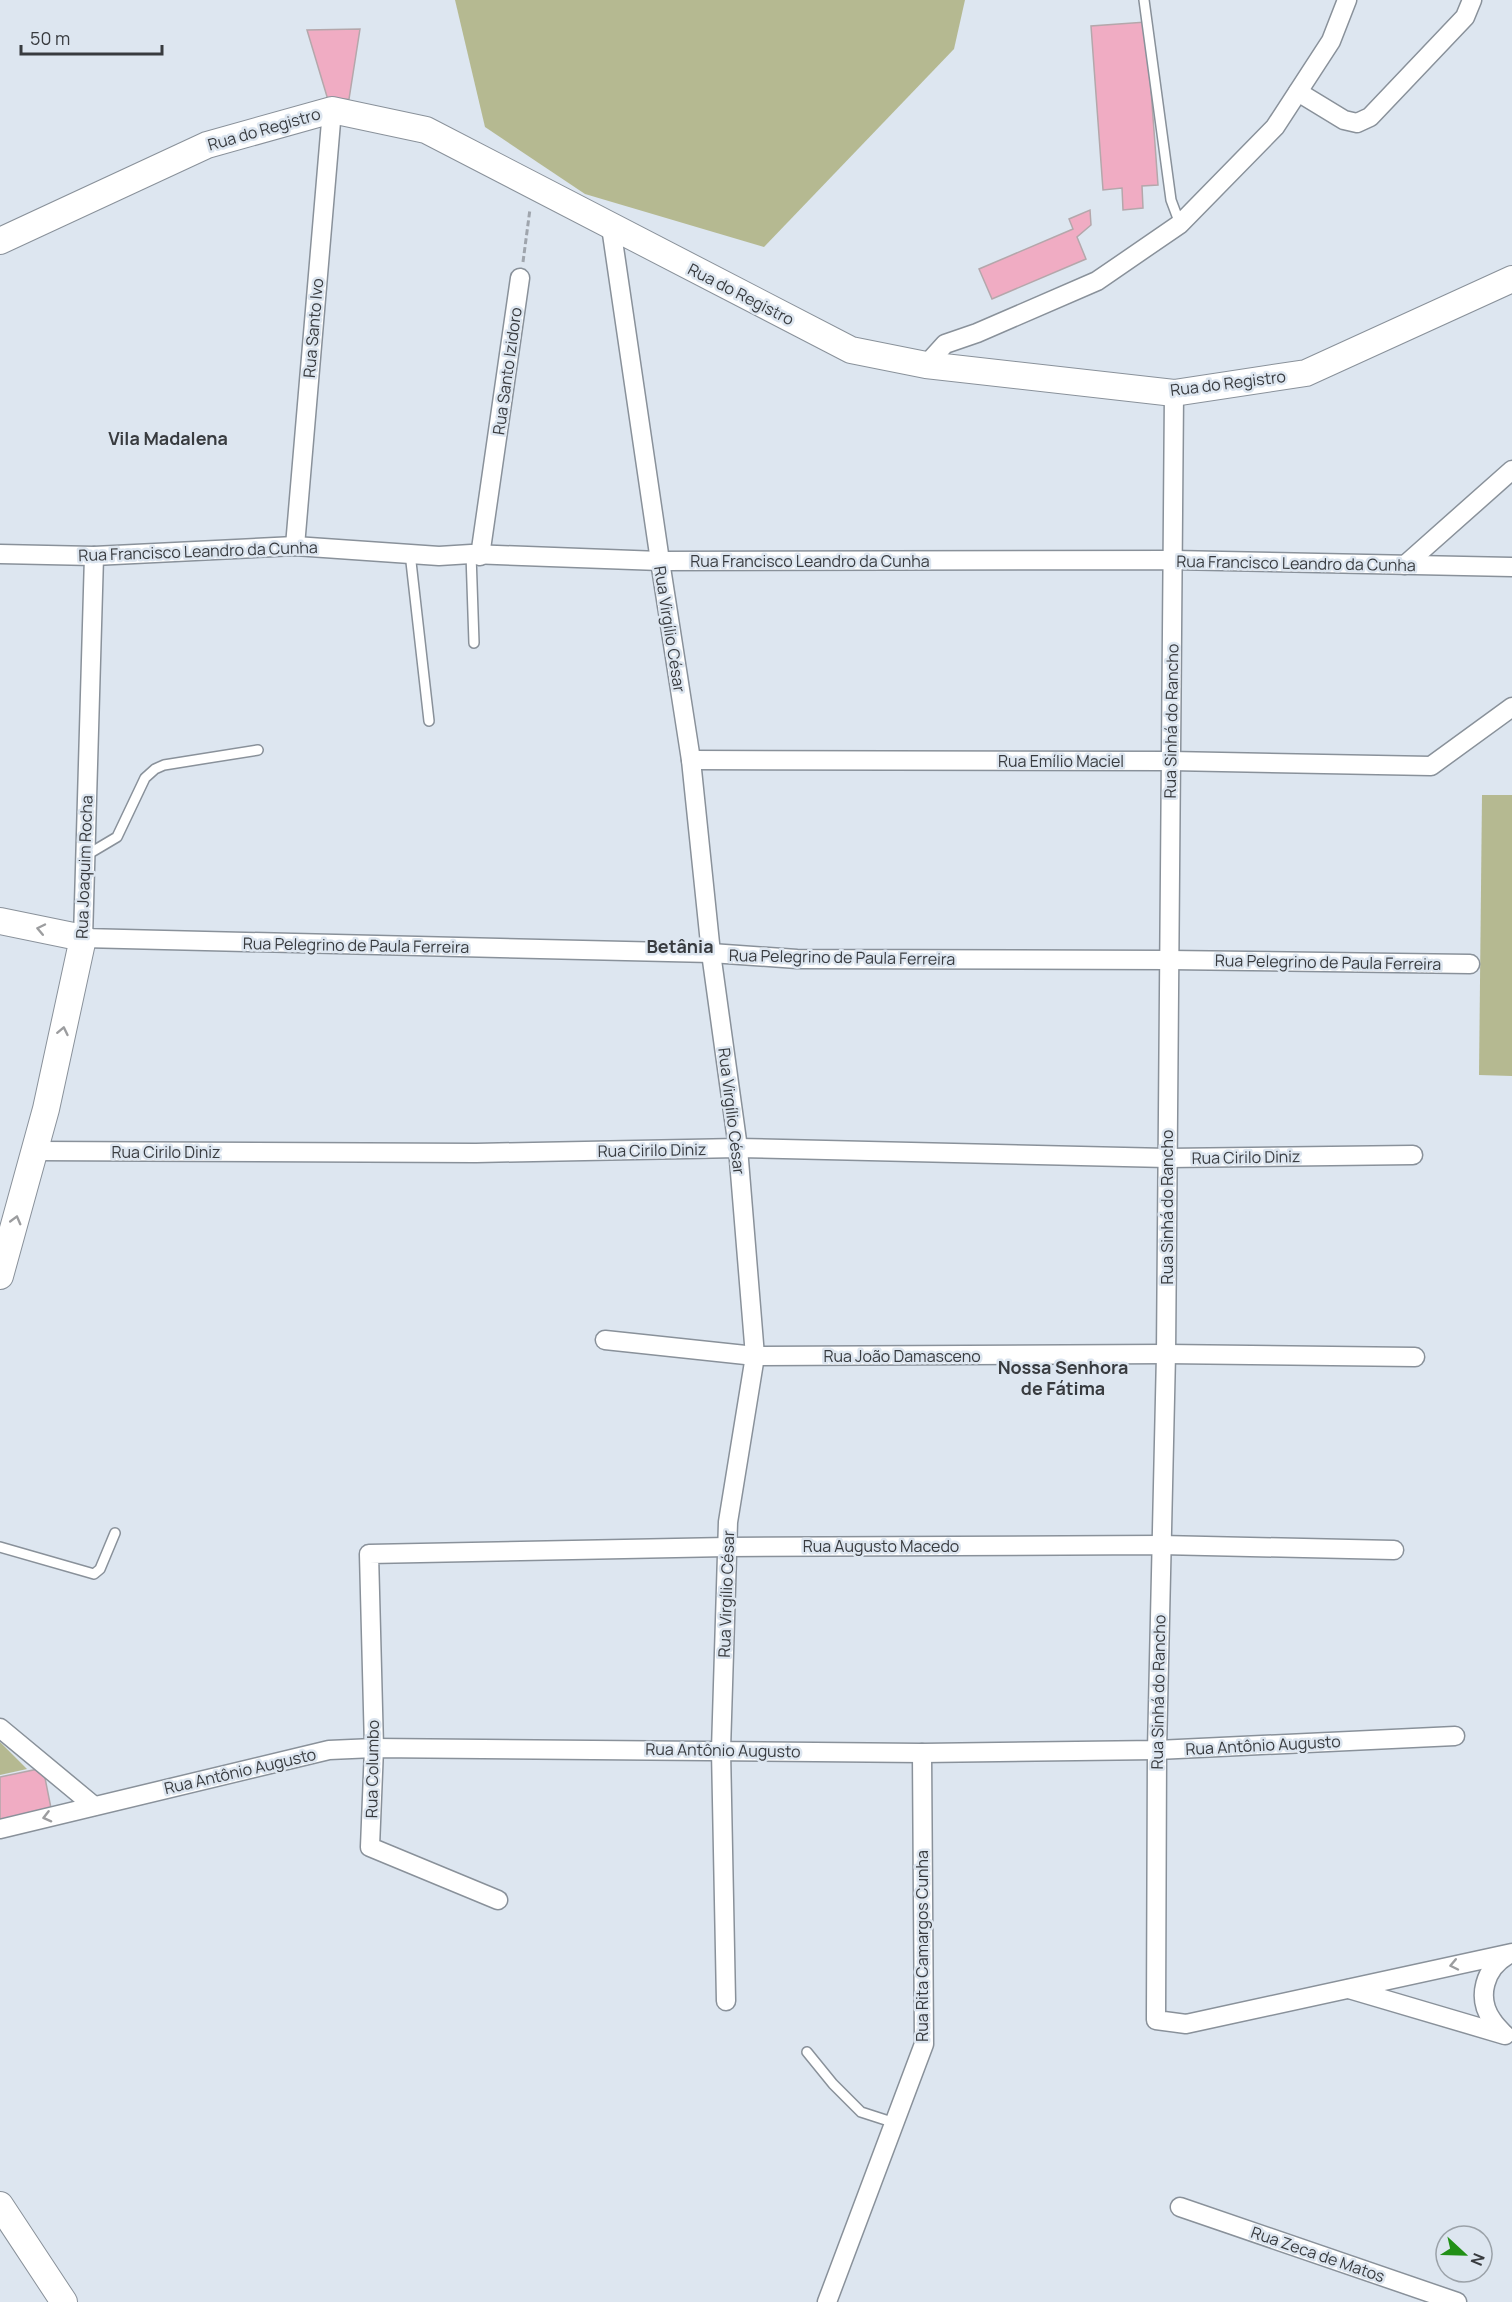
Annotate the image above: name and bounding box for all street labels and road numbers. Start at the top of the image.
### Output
street label: Rua do Registro [205,102,323,156]
street label: Rua do Registro [684,258,798,330]
street label: Rua Santo Ivo [298,277,328,379]
street label: Rua Santo Izidoro [487,306,527,436]
street label: Rua do Registro [1169,365,1287,401]
street label: Rua Francisco Leandro da Cunha [78,536,318,566]
street label: Rua Francisco Leandro da Cunha [690,550,930,572]
street label: Rua Francisco Leandro da Cunha [1176,550,1416,576]
street label: Rua Virgílio César [649,564,691,694]
street label: Rua Sinhá do Rancho [1159,643,1183,799]
street label: Rua Emílio Maciel [998,750,1124,772]
street label: Rua Joaquim Rocha [70,795,98,939]
street label: Rua Pelegrino de Paula Ferreira [243,932,469,958]
street label: Rua Pelegrino de Paula Ferreira [729,944,955,970]
street label: Rua Pelegrino de Paula Ferreira [1215,949,1441,975]
street label: Rua Virgílio César [713,1046,751,1176]
street label: Rua Sinhá do Rancho [1156,1130,1178,1284]
street label: Rua Cirilo Diniz [597,1138,707,1162]
street label: Rua Cirilo Diniz [112,1141,220,1163]
street label: Rua Cirilo Diniz [1191,1145,1301,1169]
street label: Rua João Damasceno [823,1345,981,1367]
street label: Rua Virgílio César [713,1530,739,1658]
street label: Rua Augusto Macedo [803,1535,959,1557]
street label: Rua Sinhá do Rancho [1146,1614,1170,1770]
street label: Rua Columbo [360,1720,384,1818]
street label: Rua Antônio Augusto [1185,1730,1341,1760]
street label: Rua Antônio Augusto [645,1738,801,1762]
street label: Rua Antônio Augusto [162,1743,318,1799]
street label: Rua Rita Camargos Cunha [911,1850,933,2042]
street label: Rua Zeca de Matos [1248,2221,1388,2287]

